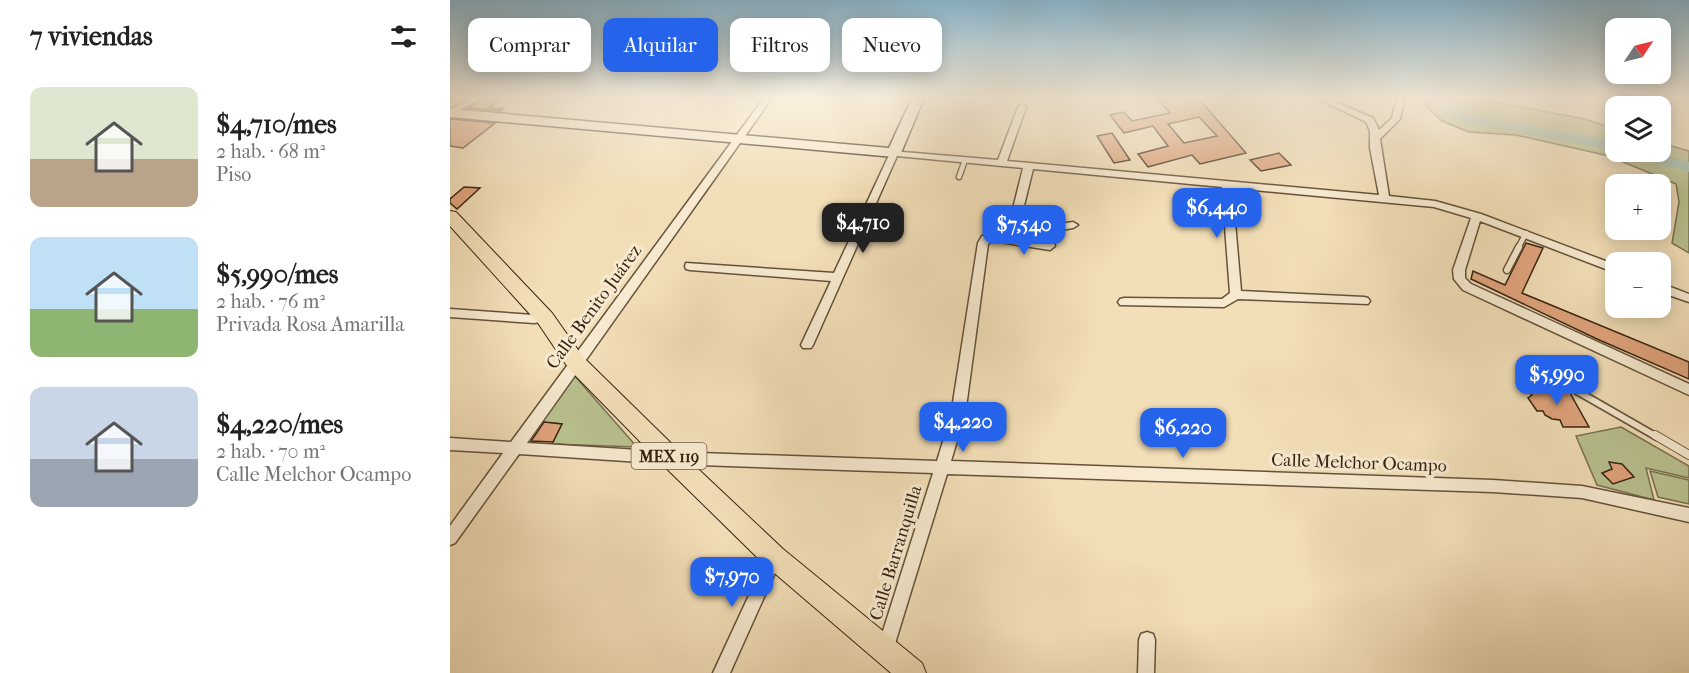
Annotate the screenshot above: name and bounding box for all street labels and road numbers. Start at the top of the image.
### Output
street label: Calle Benito Juárez [542,241,646,373]
road number: MEX 119 [632,443,706,469]
street label: Calle Melchor Ocampo [1271,449,1447,477]
street label: Calle Barranquilla [865,482,927,623]

